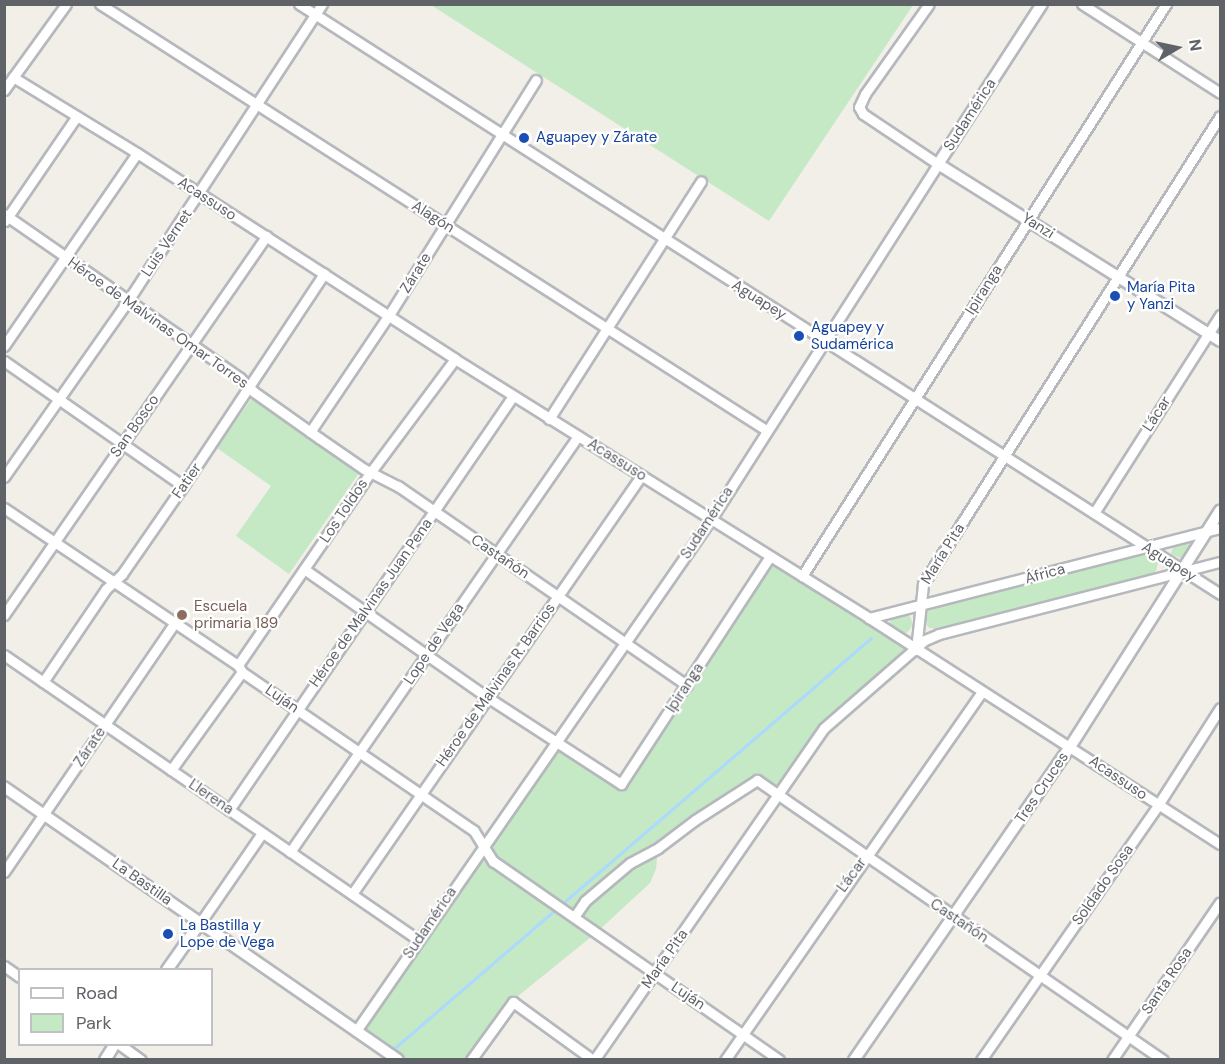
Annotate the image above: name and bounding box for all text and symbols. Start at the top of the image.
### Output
north arrow [1147,18,1207,78]
text: N [1184,38,1207,53]
street label: Sudamérica [940,75,1000,155]
place label: Aguapey y Zárate [536,129,657,147]
marker: Aguapey y Zárate [517,131,531,145]
street label: Acassuso [174,173,240,225]
street label: Alagón [408,197,458,237]
street label: Luis Vernet [138,206,196,280]
street label: Yanzi [1018,209,1058,243]
street label: Zárate [397,250,435,296]
street label: Héroe de Malvinas Omar Torres [64,253,252,393]
street label: Ipiranga [962,262,1006,318]
street label: Aguapey [728,276,790,324]
place label: María Pita y Yanzi [1127,278,1195,313]
marker: María Pita y Yanzi [1108,289,1122,303]
place label: Aguapey y Sudamérica [811,318,894,353]
marker: Aguapey y Sudamérica [792,329,806,343]
street label: San Bosco [107,391,163,461]
street label: Lácar [1139,393,1175,435]
street label: Acassuso [584,435,650,485]
street label: Fatier [168,460,206,502]
street label: Los Toldos [316,476,372,546]
street label: Sudamérica [677,483,737,563]
street label: Héroe de Malvinas Juan Pena [306,515,436,691]
street label: María Pita [917,520,969,588]
street label: Castañón [467,531,533,583]
street label: Aguapey [1138,538,1200,586]
street label: África [1023,560,1067,588]
place label: Escuela primaria 189 [194,597,278,632]
street label: Lope de Vega [400,600,468,688]
street label: Héroe de Malvinas R. Barrios [433,600,559,770]
marker: Escuela primaria 189 [175,608,189,622]
street label: Ipiranga [662,660,708,716]
street label: Luján [262,681,302,717]
street label: Zárate [70,724,110,770]
street label: Tres Cruces [1012,749,1072,827]
street label: Acassuso [1085,752,1151,804]
street label: Llerena [185,775,237,819]
street label: Soldado Sosa [1069,841,1137,929]
street label: Lácar [833,854,871,896]
street label: La Bastilla [109,855,175,909]
street label: Sudamérica [399,884,461,962]
street label: Castañón [926,895,992,947]
place label: La Bastilla y Lope de Vega [180,916,274,951]
street label: María Pita [638,926,692,992]
marker: La Bastilla y Lope de Vega [161,927,175,941]
street label: Santa Rosa [1138,944,1196,1018]
legend [18,968,213,1046]
street label: Luján [668,978,708,1014]
text: Road [76,981,118,1005]
text: Park [76,1011,112,1035]

